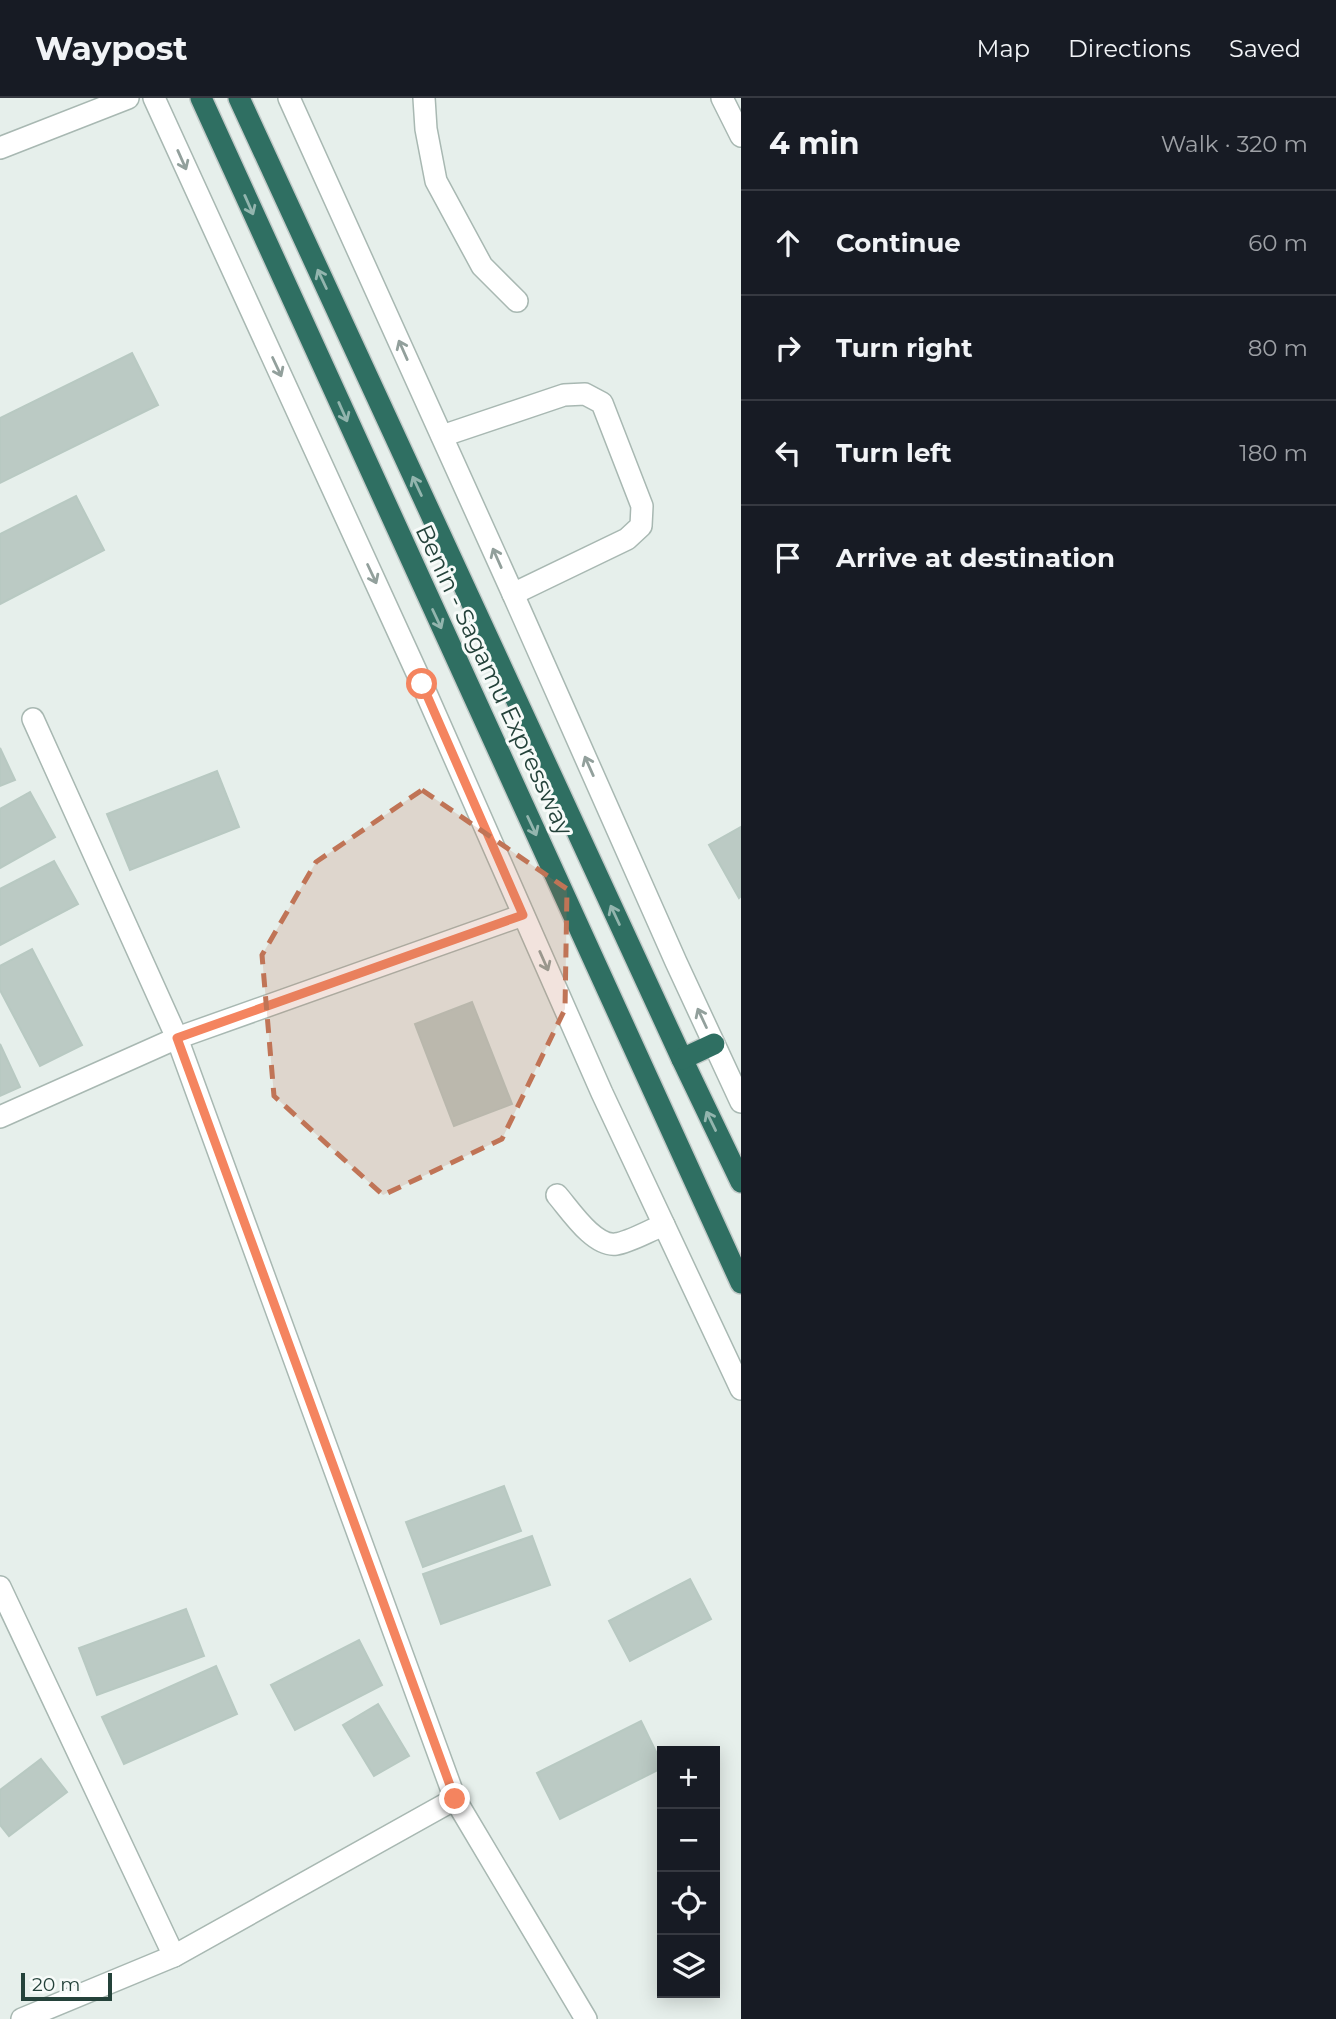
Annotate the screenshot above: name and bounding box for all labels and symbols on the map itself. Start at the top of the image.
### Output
one-way arrow [176,149,189,170]
one-way arrow [243,194,257,215]
one-way arrow [315,269,328,290]
one-way arrow [396,340,409,362]
one-way arrow [270,356,284,377]
one-way arrow [337,401,350,422]
one-way arrow [410,476,423,497]
street label: Benin - Sagamu Expressway [410,520,579,840]
one-way arrow [490,548,503,569]
one-way arrow [365,563,379,584]
one-way arrow [431,608,444,630]
route start [406,668,437,699]
one-way arrow [582,755,595,777]
one-way arrow [526,815,539,836]
one-way arrow [608,905,621,926]
one-way arrow [538,950,551,971]
one-way arrow [695,1008,708,1029]
one-way arrow [704,1111,718,1132]
route end [439,1783,470,1814]
scale bar [21,1970,112,2002]

